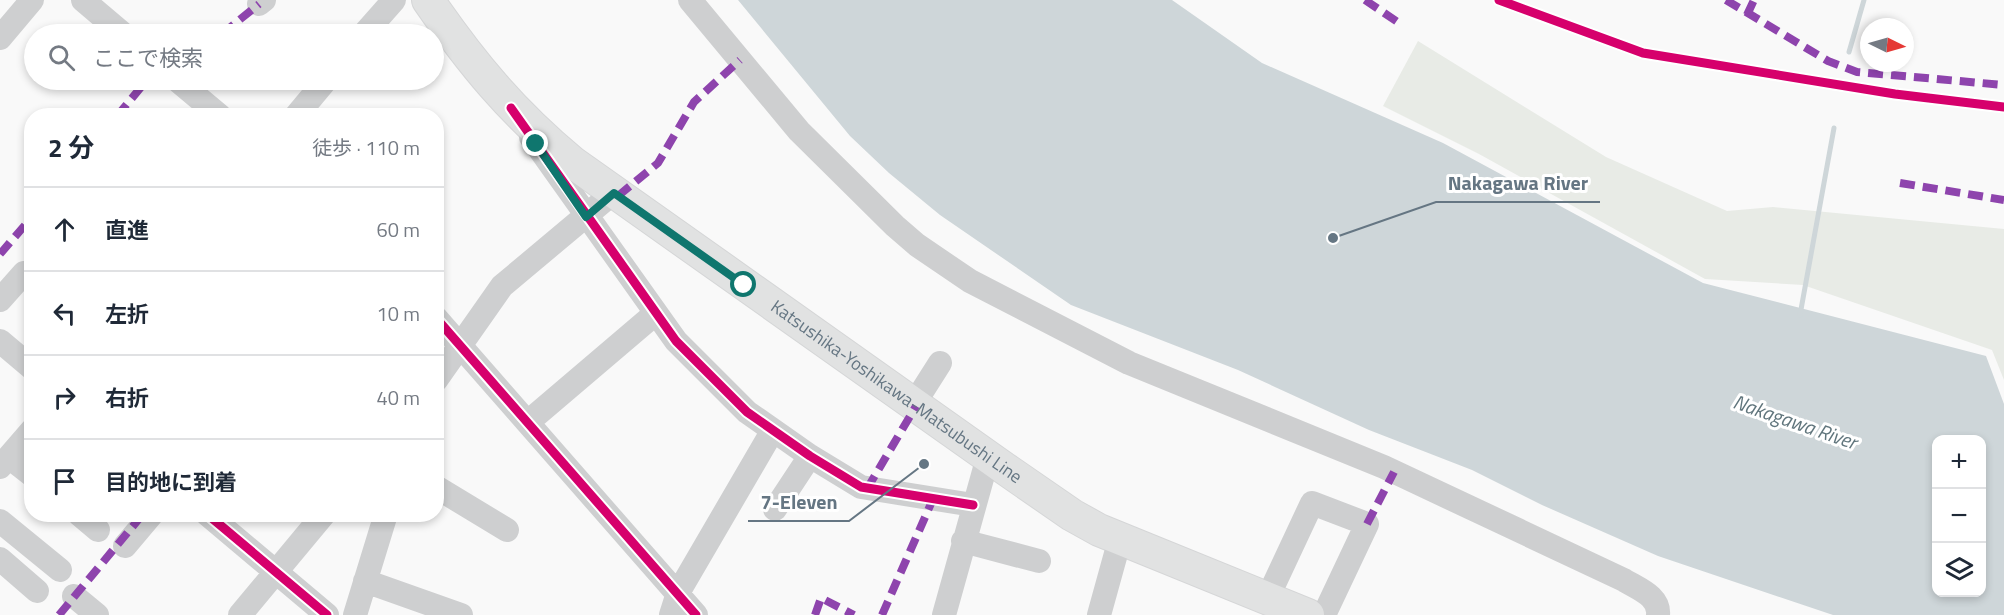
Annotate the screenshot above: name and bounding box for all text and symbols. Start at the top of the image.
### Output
north arrow [1860,18,1914,72]
search box [24,24,444,90]
icon: search [45,41,78,74]
text: ここで検索 [93,41,203,75]
text: 2 分 [48,128,94,167]
route end [522,130,548,156]
text: 徒歩 · 110 m [312,132,420,163]
callout: Nakagawa River [1436,164,1600,202]
text: Nakagawa River [1448,167,1589,198]
icon: ahead [48,213,81,246]
text: 直進 [105,213,149,247]
text: 60 m [376,214,420,245]
route start [730,271,756,297]
street label: Katsushika-Yoshikawa-Matsubushi Line [765,293,1028,490]
icon: left [48,297,81,330]
text: 左折 [105,297,149,331]
text: 10 m [376,298,420,329]
icon: right [48,381,81,414]
text: 右折 [105,381,149,415]
text: 40 m [376,382,420,413]
water label: Nakagawa River [1729,386,1864,458]
map controls [1932,435,1986,597]
button: + [1932,435,1986,489]
icon: arrive [48,465,81,498]
text: 目的地に到着 [105,465,237,499]
callout: 7-Eleven [748,483,849,521]
text: 7-Eleven [761,486,838,517]
button: − [1932,489,1986,543]
button: layers [1932,543,1986,597]

